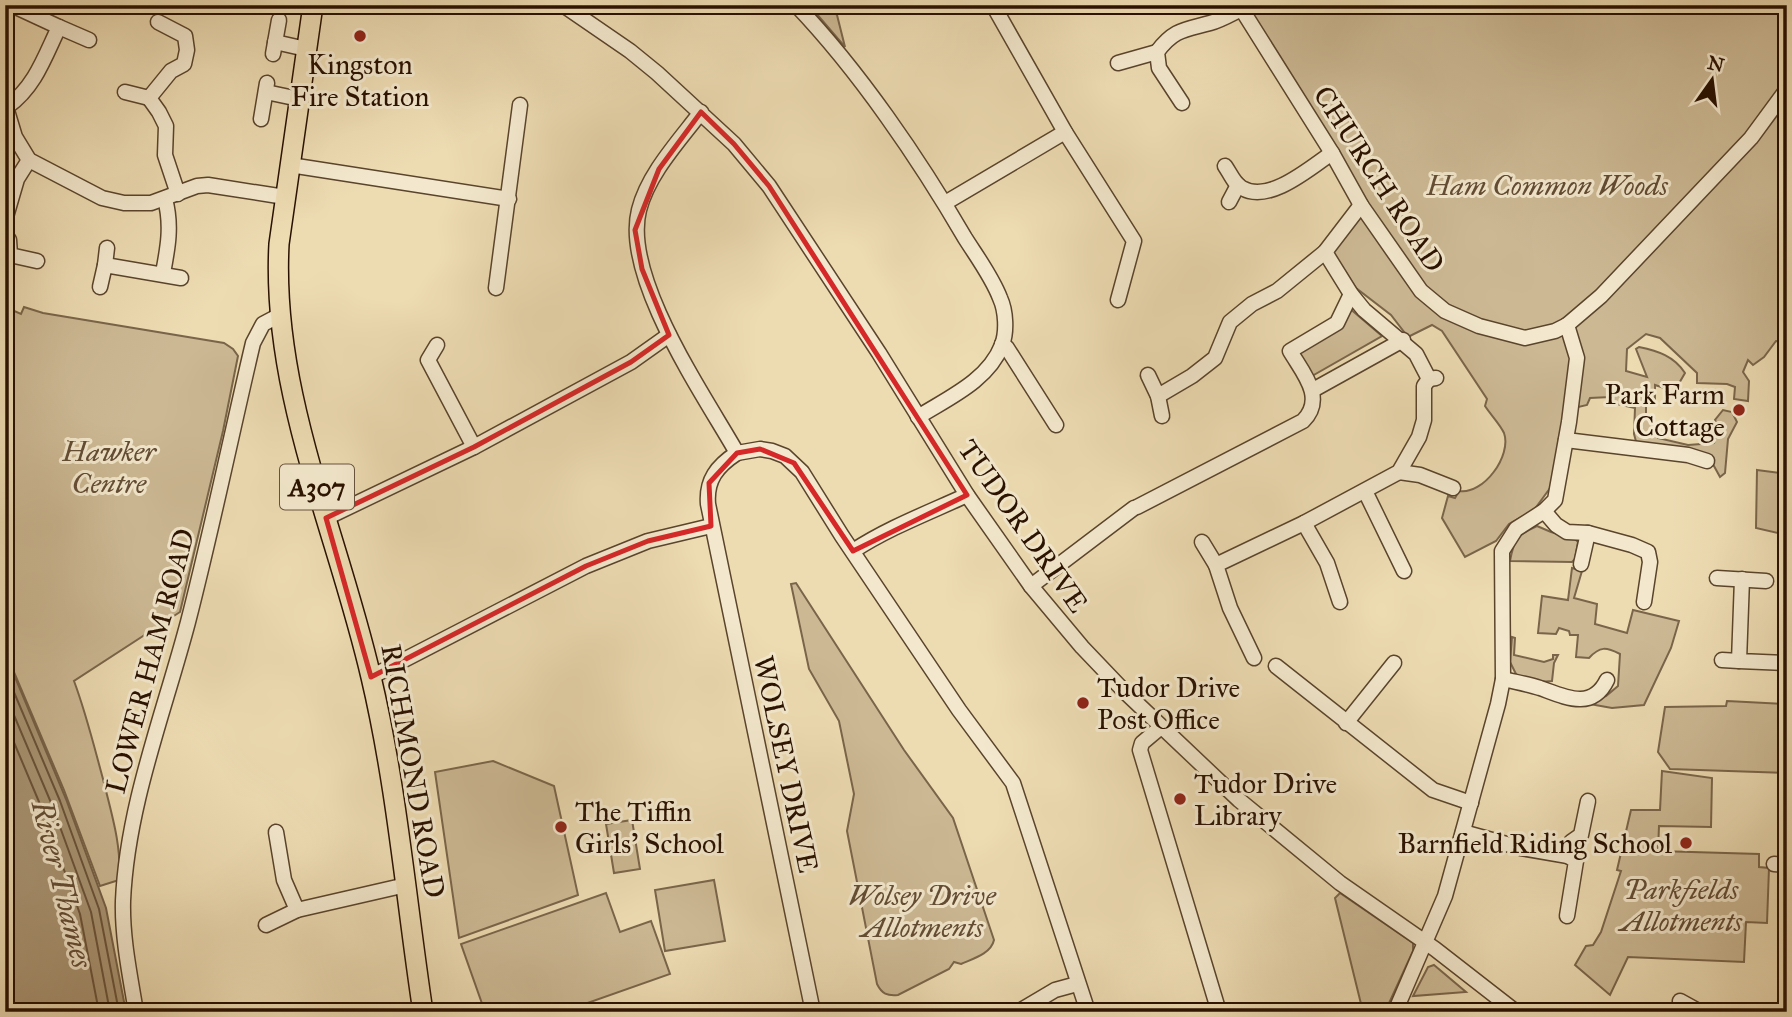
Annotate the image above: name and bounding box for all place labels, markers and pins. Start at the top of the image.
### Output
marker: Kingston Fire Station [352,28,368,44]
place label: Kingston Fire Station [291,47,429,114]
place label: Park Farm Cottage [1605,377,1725,444]
marker: Park Farm Cottage [1731,402,1747,418]
place label: Tudor Drive Post Office [1097,670,1240,737]
marker: Tudor Drive Post Office [1075,695,1091,711]
place label: Tudor Drive Library [1194,766,1337,833]
marker: Tudor Drive Library [1172,791,1188,807]
place label: The Tiffin Girls' School [575,794,724,861]
marker: The Tiffin Girls' School [553,819,569,835]
place label: Barnfield Riding School [1398,826,1672,861]
marker: Barnfield Riding School [1678,835,1694,851]

